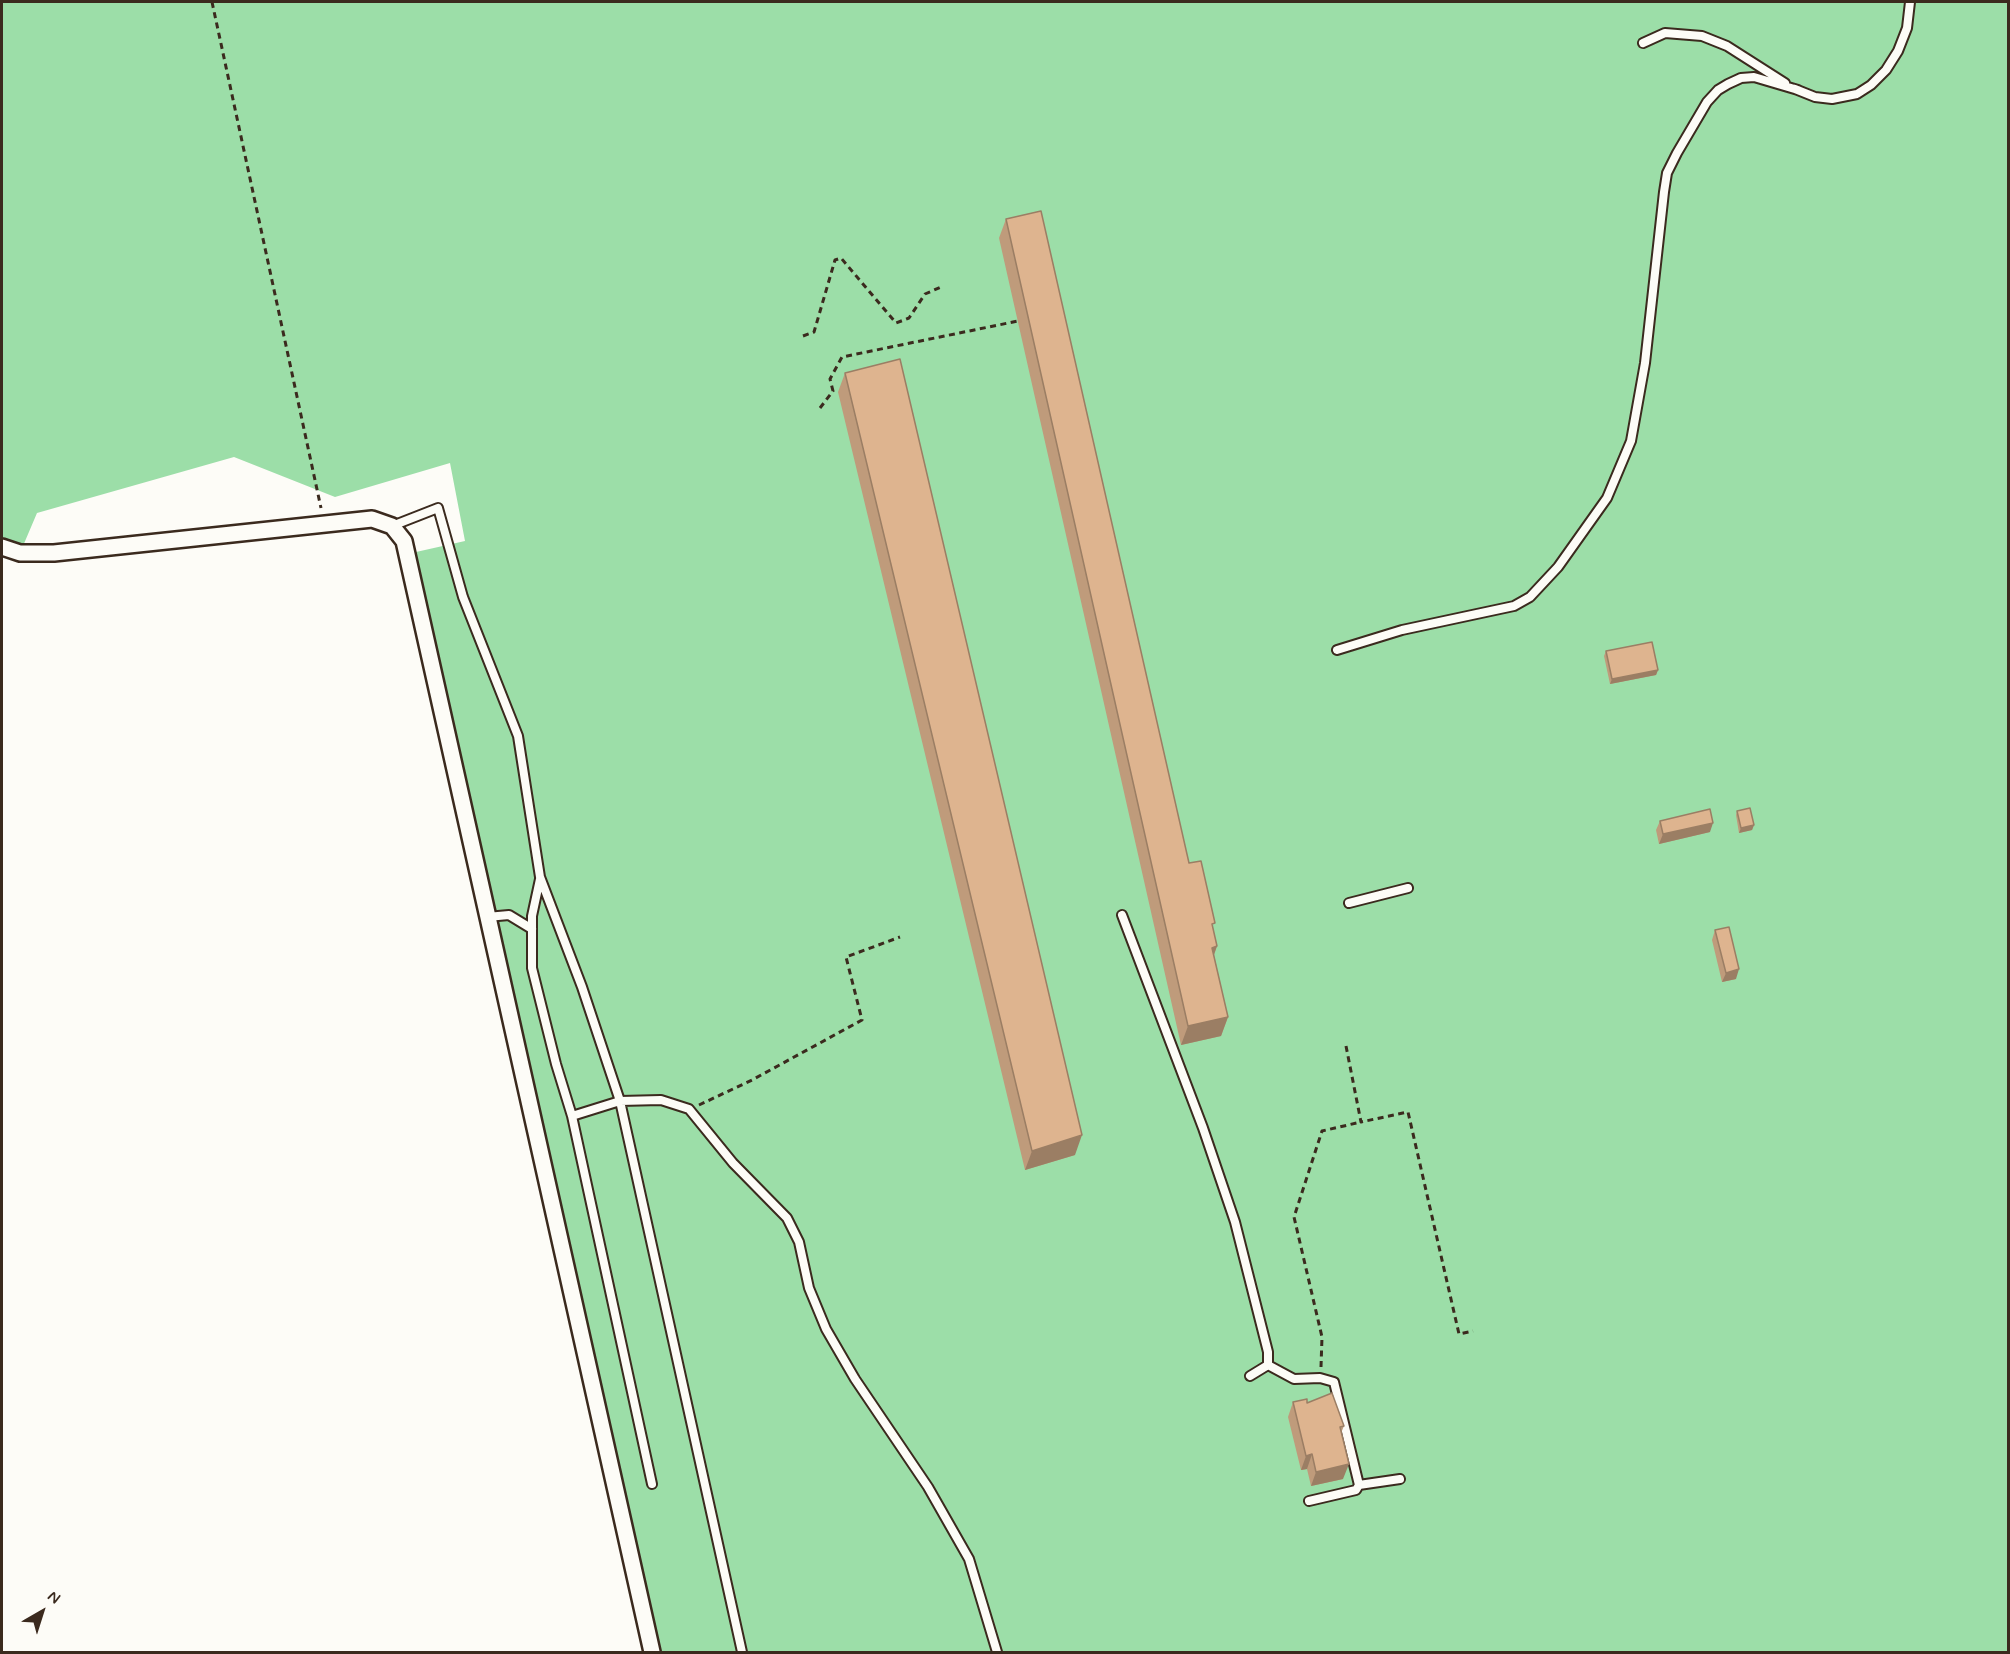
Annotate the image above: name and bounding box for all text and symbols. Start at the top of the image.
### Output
north arrow [12,1582,72,1642]
text: N [43,1586,64,1609]

